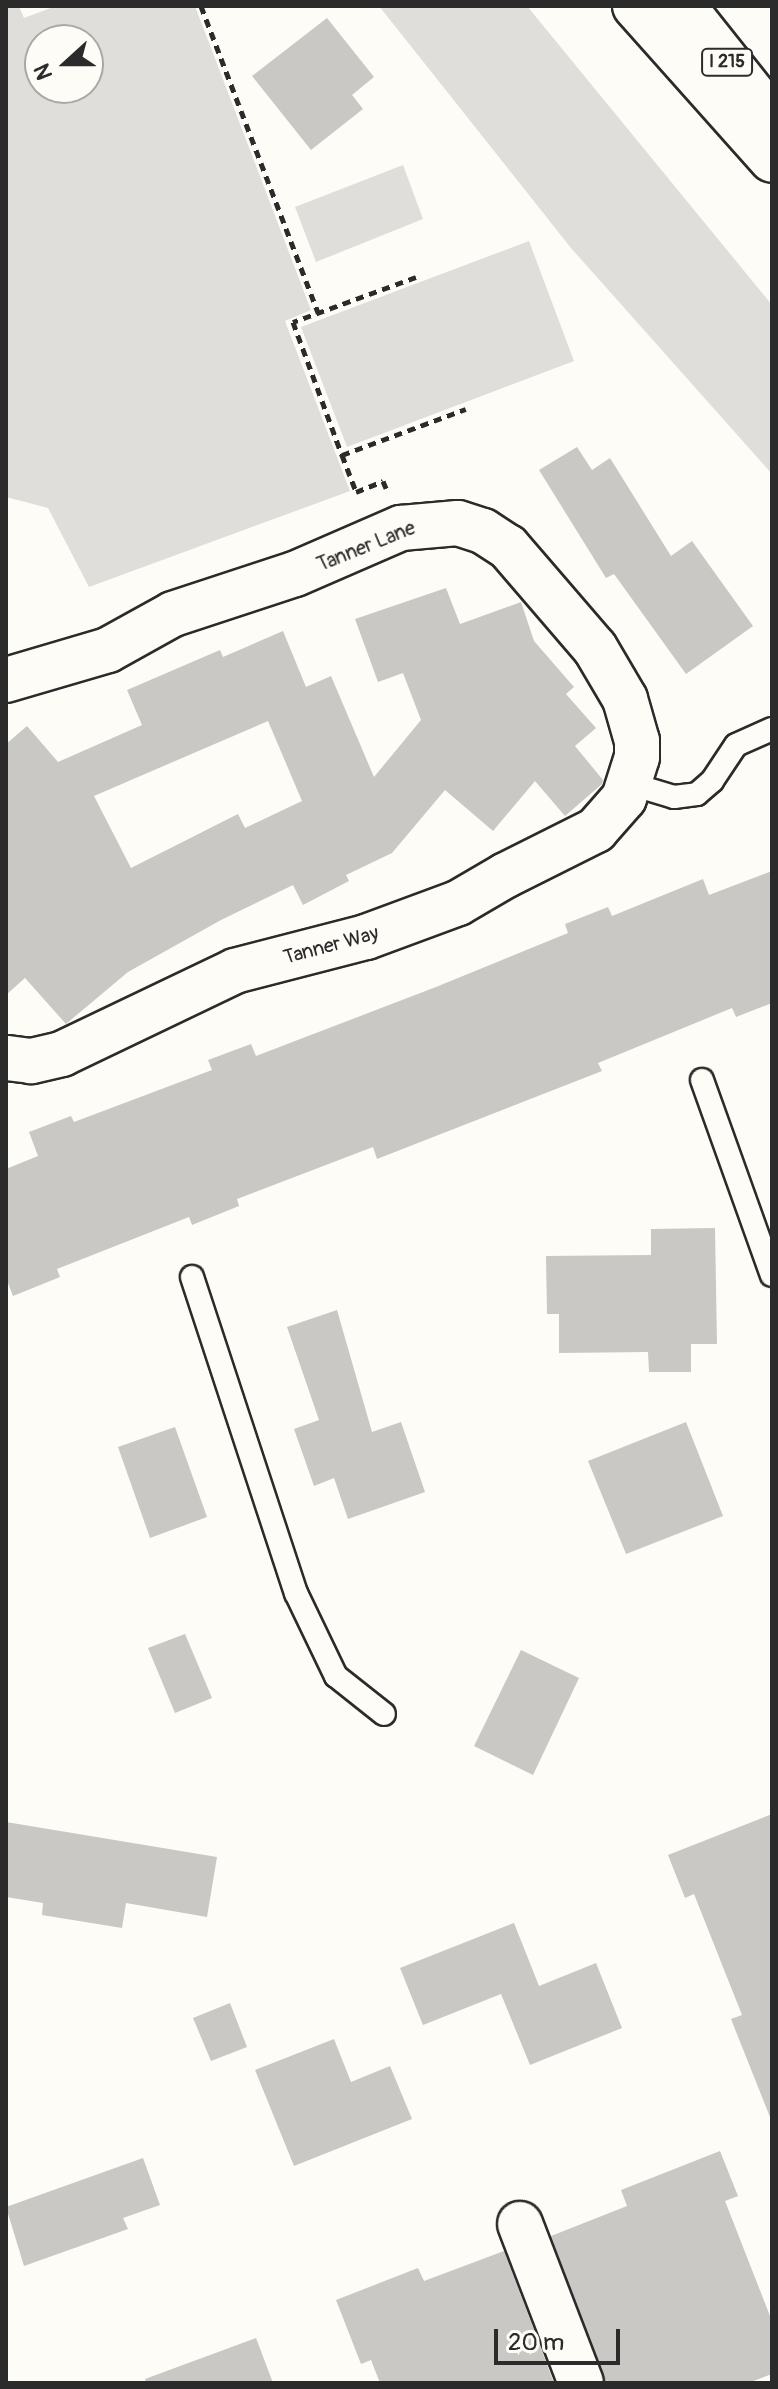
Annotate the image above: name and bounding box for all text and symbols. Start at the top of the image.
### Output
north arrow [24,24,104,104]
road number: I 215 [701,48,753,76]
text: N [28,60,59,84]
street label: Tanner Lane [313,515,419,577]
street label: Tanner Way [281,921,381,969]
scale bar [498,2313,624,2363]
text: 20 m [508,2328,564,2357]

